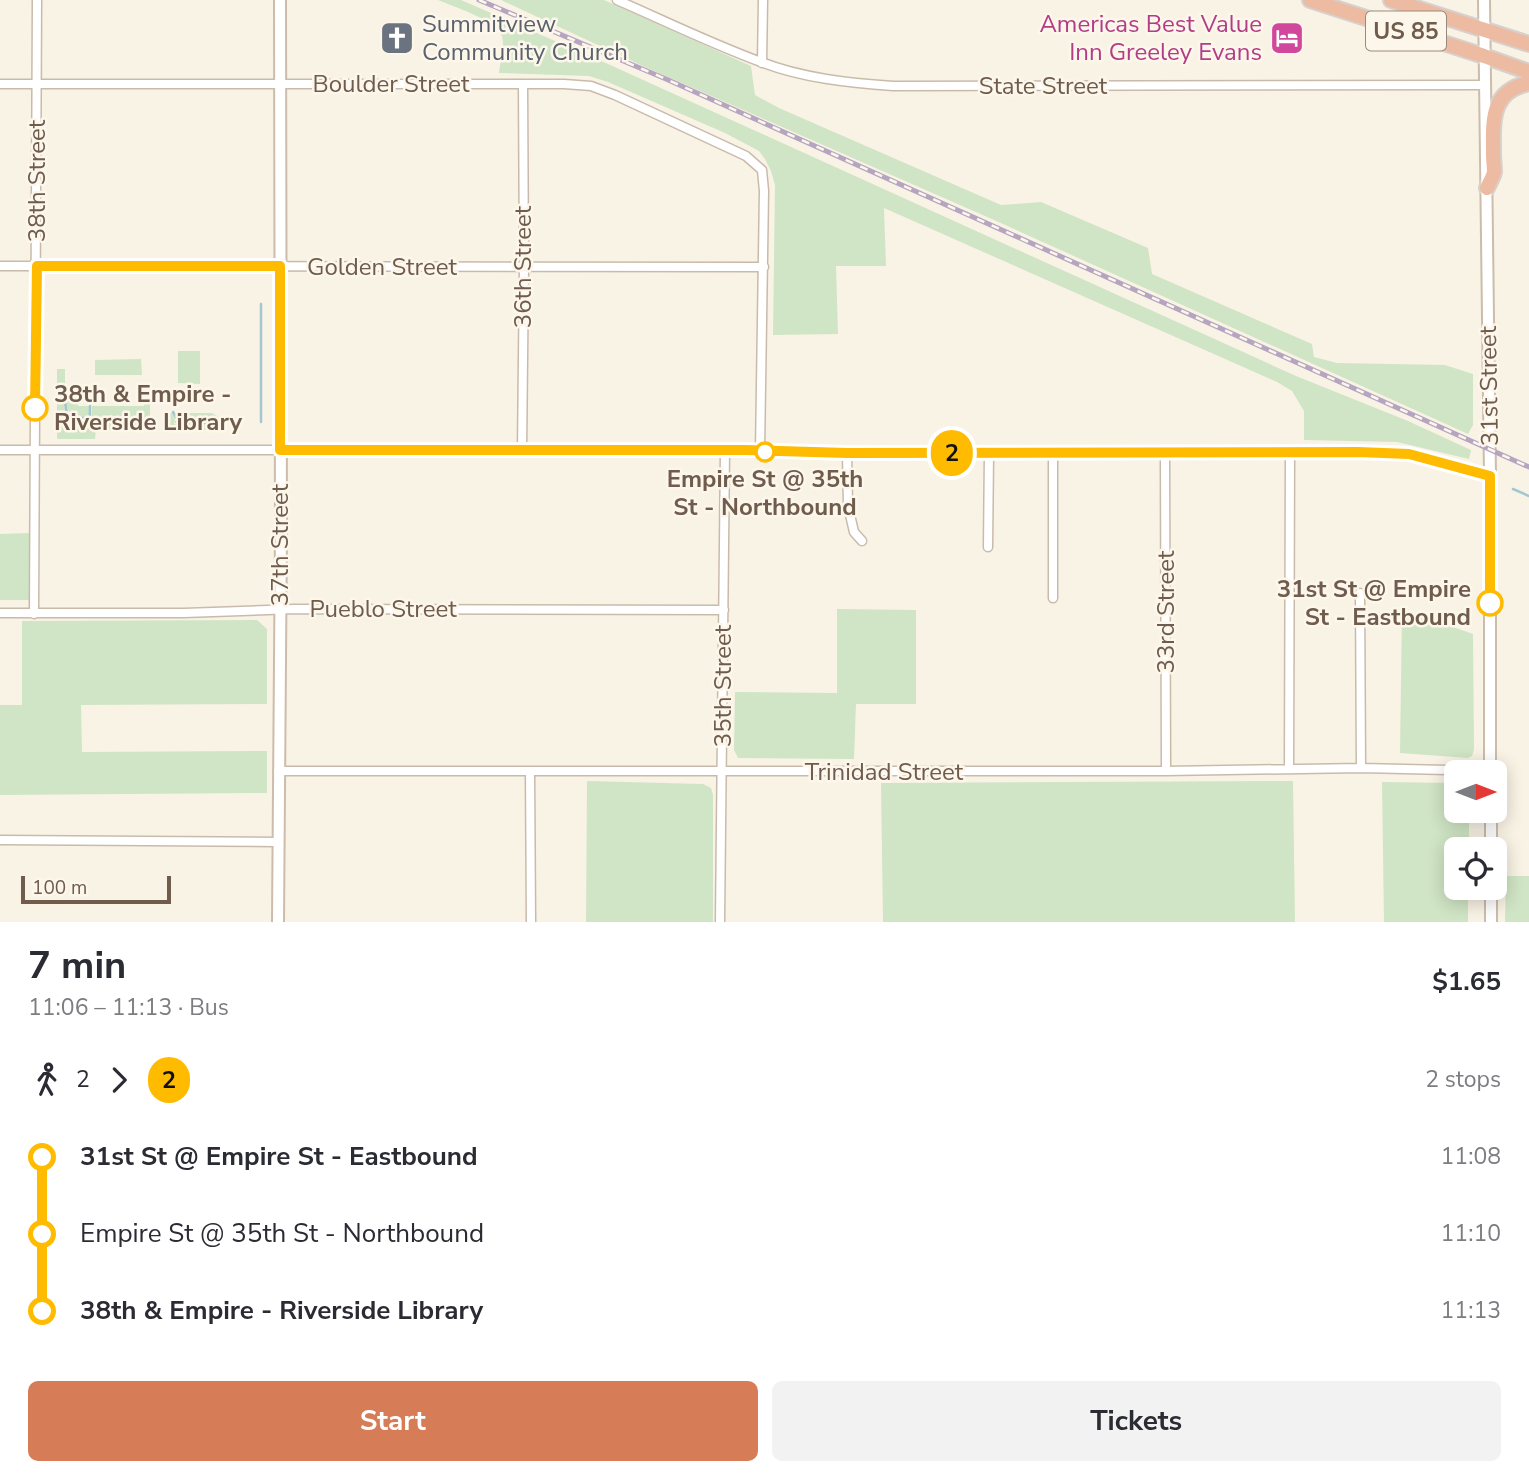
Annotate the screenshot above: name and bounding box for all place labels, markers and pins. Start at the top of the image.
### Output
place label: Summitview Community Church [422,8,628,68]
place label: Americas Best Value Inn Greeley Evans [1039,8,1262,68]
church icon: Summitview Community Church [378,19,416,57]
hotel icon: Americas Best Value Inn Greeley Evans [1268,19,1306,57]
place label: 38th & Empire - Riverside Library [54,378,243,438]
marker: 38th & Empire - Riverside Library [22,395,48,421]
marker: Empire St @ 35th St - Northbound [755,442,775,462]
place label: Empire St @ 35th St - Northbound [667,463,863,523]
place label: 31st St @ Empire St - Eastbound [1277,573,1471,633]
marker: 31st St @ Empire St - Eastbound [1477,590,1503,616]

